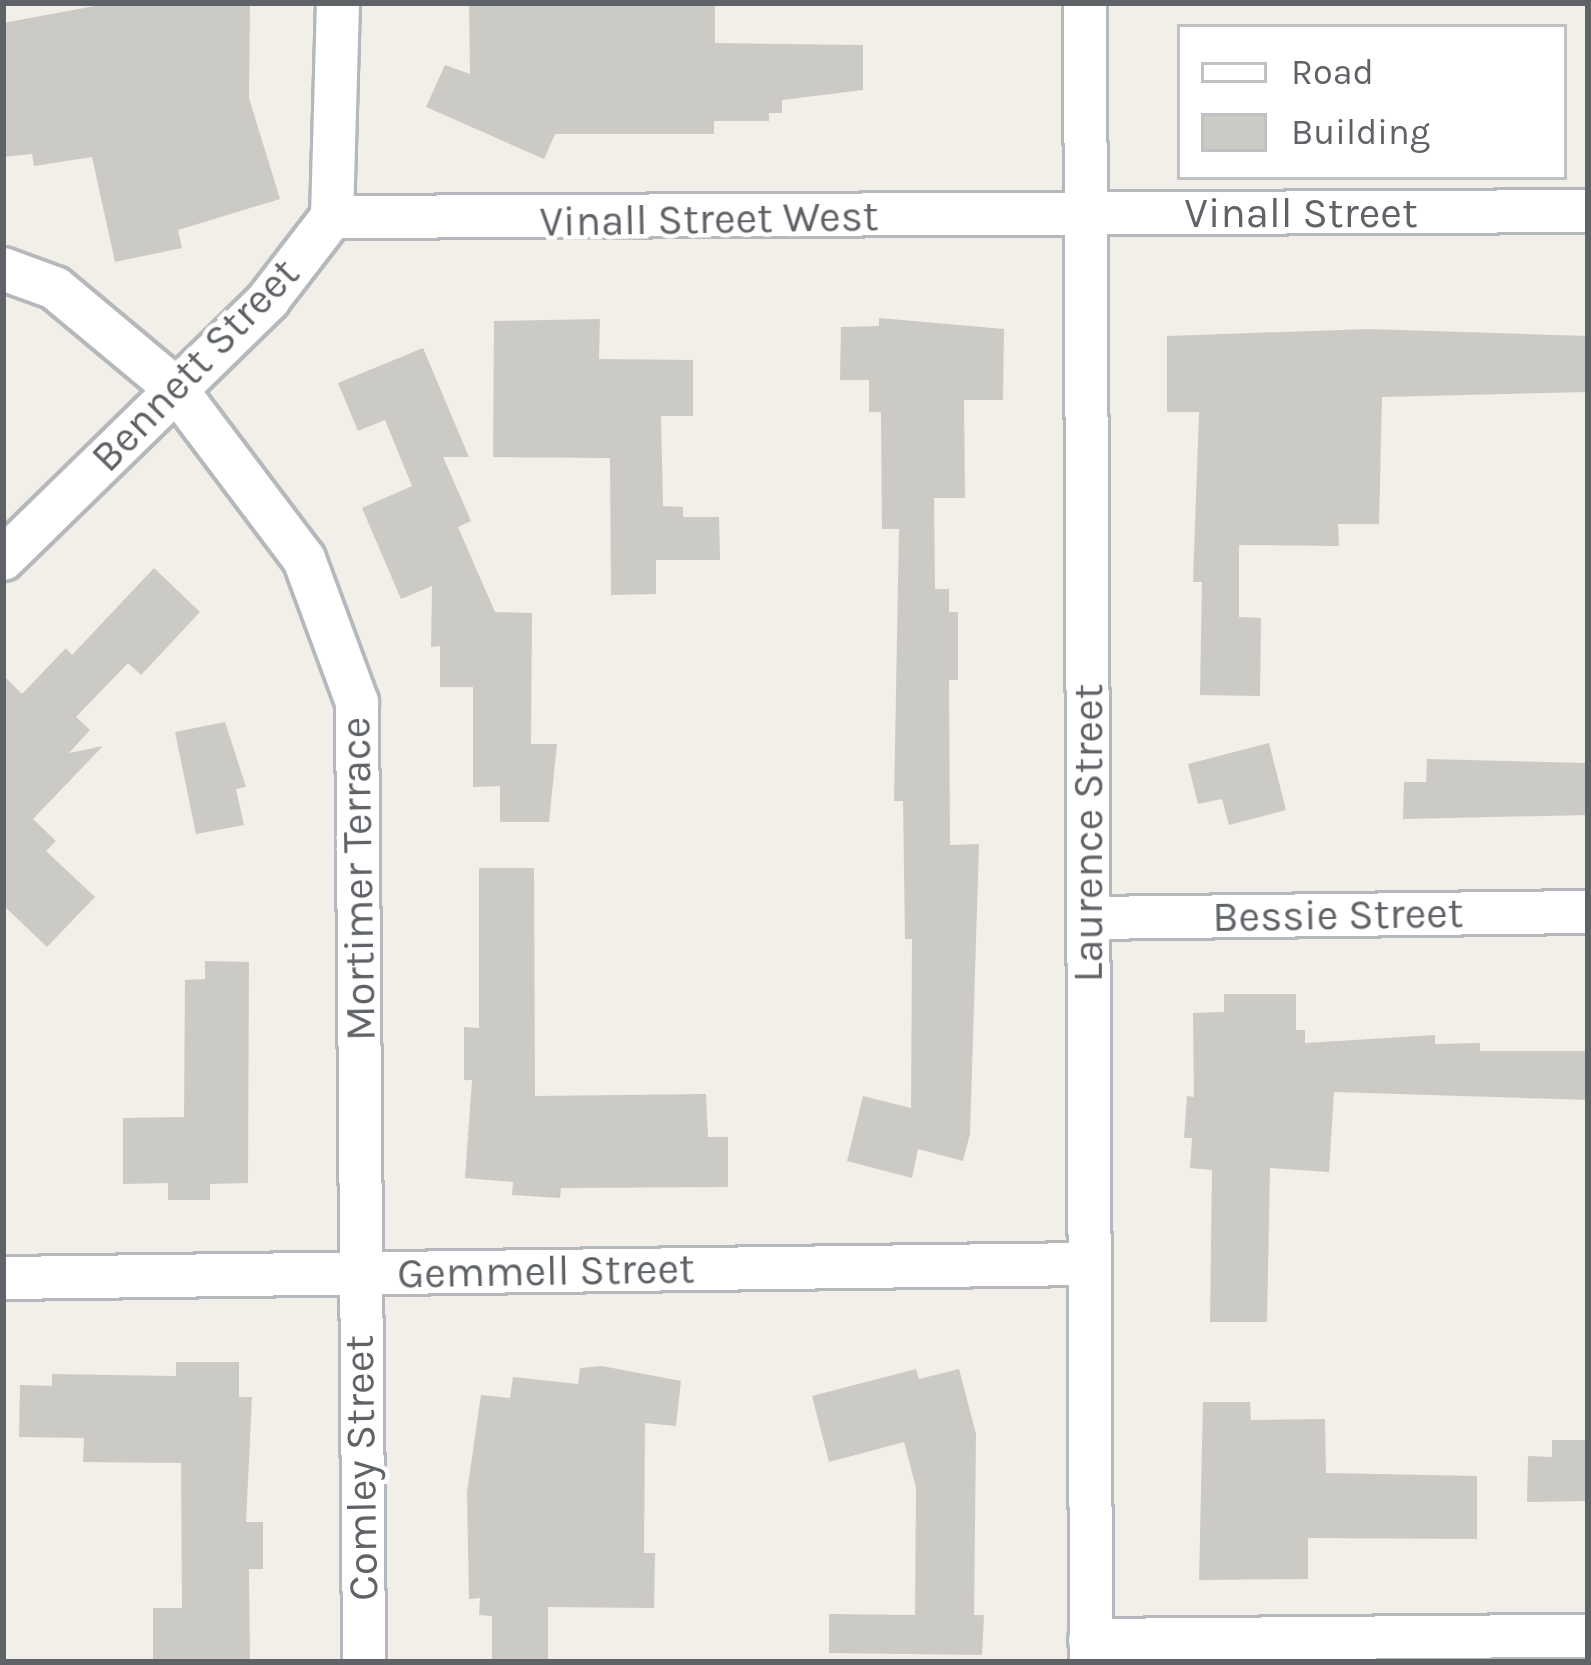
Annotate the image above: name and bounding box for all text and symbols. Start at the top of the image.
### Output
legend [1177,24,1567,180]
text: Road [1291,51,1374,93]
text: Building [1291,111,1430,153]
street label: Vinall Street [1184,188,1418,238]
street label: Vinall Street West [539,191,879,247]
street label: Bennett Street [81,248,309,482]
street label: Laurence Street [1063,684,1113,982]
street label: Mortimer Terrace [330,716,386,1042]
street label: Bessie Street [1212,888,1464,942]
street label: Gemmell Street [397,1243,695,1299]
street label: Comley Street [333,1335,389,1601]

